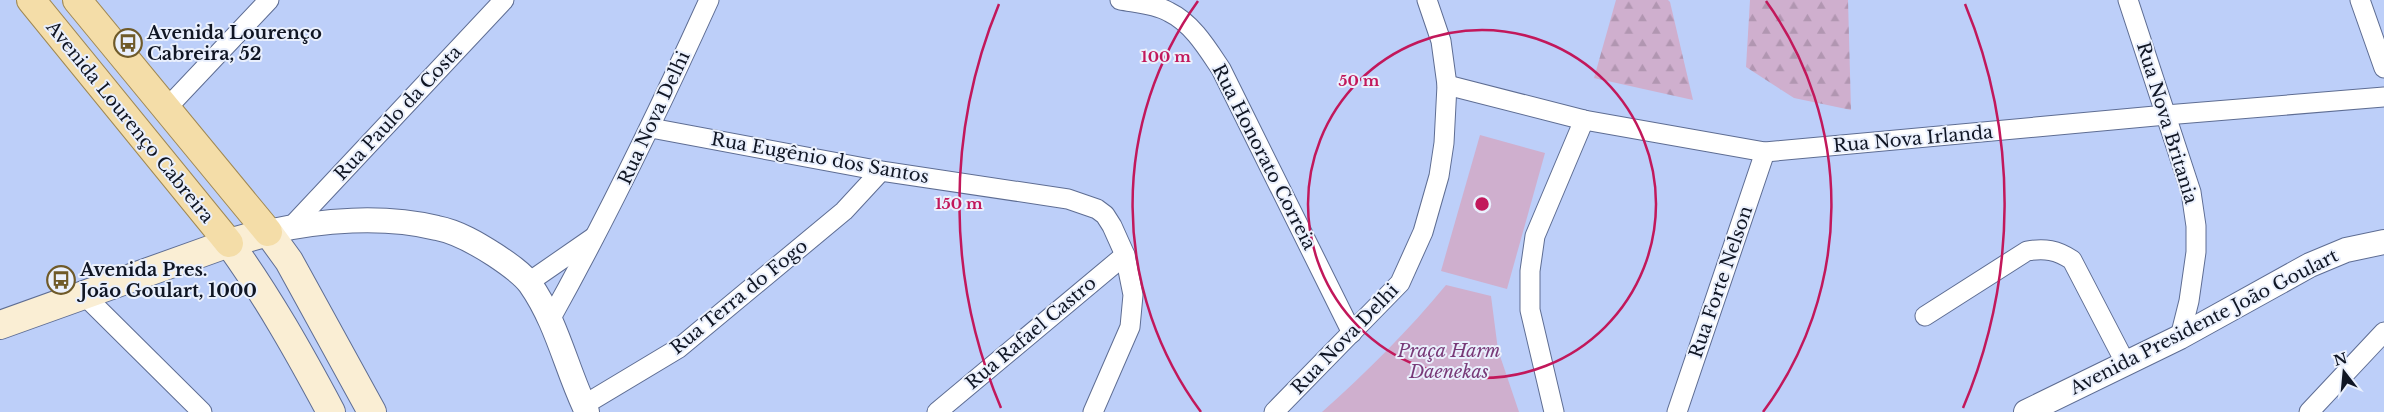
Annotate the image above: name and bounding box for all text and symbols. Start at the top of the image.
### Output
street label: Avenida Lourenço Cabreira [41,16,218,227]
place label: Avenida Lourenço Cabreira, 52 [146,22,322,65]
bus stop icon: Avenida Lourenço Cabreira, 52 [113,28,143,58]
street label: Rua Nova Britania [2132,40,2202,206]
street label: Rua Paulo da Costa [330,41,466,185]
text: 100 m [1141,47,1191,66]
street label: Rua Nova Delhi [613,48,695,188]
street label: Rua Honorato Correia [1208,61,1320,253]
text: 50 m [1339,71,1380,90]
street label: Rua Nova Irlanda [1832,121,1994,157]
street label: Rua Eugênio dos Santos [709,128,931,188]
text: 150 m [935,194,983,213]
centre of rings [1473,195,1491,213]
street label: Rua Forte Nelson [1685,203,1757,361]
street label: Rua Terra do Fogo [666,235,812,359]
street label: Avenida Presidente João Goulart [2065,244,2342,400]
place label: Avenida Pres. João Goulart, 1000 [76,259,257,302]
bus stop icon: Avenida Pres. João Goulart, 1000 [46,265,76,295]
street label: Rua Rafael Castro [961,272,1101,394]
street label: Rua Nova Delhi [1287,279,1403,399]
park label: Praça Harm Daenekas [1397,340,1501,383]
north arrow [2319,347,2369,397]
text: N [2332,349,2349,370]

